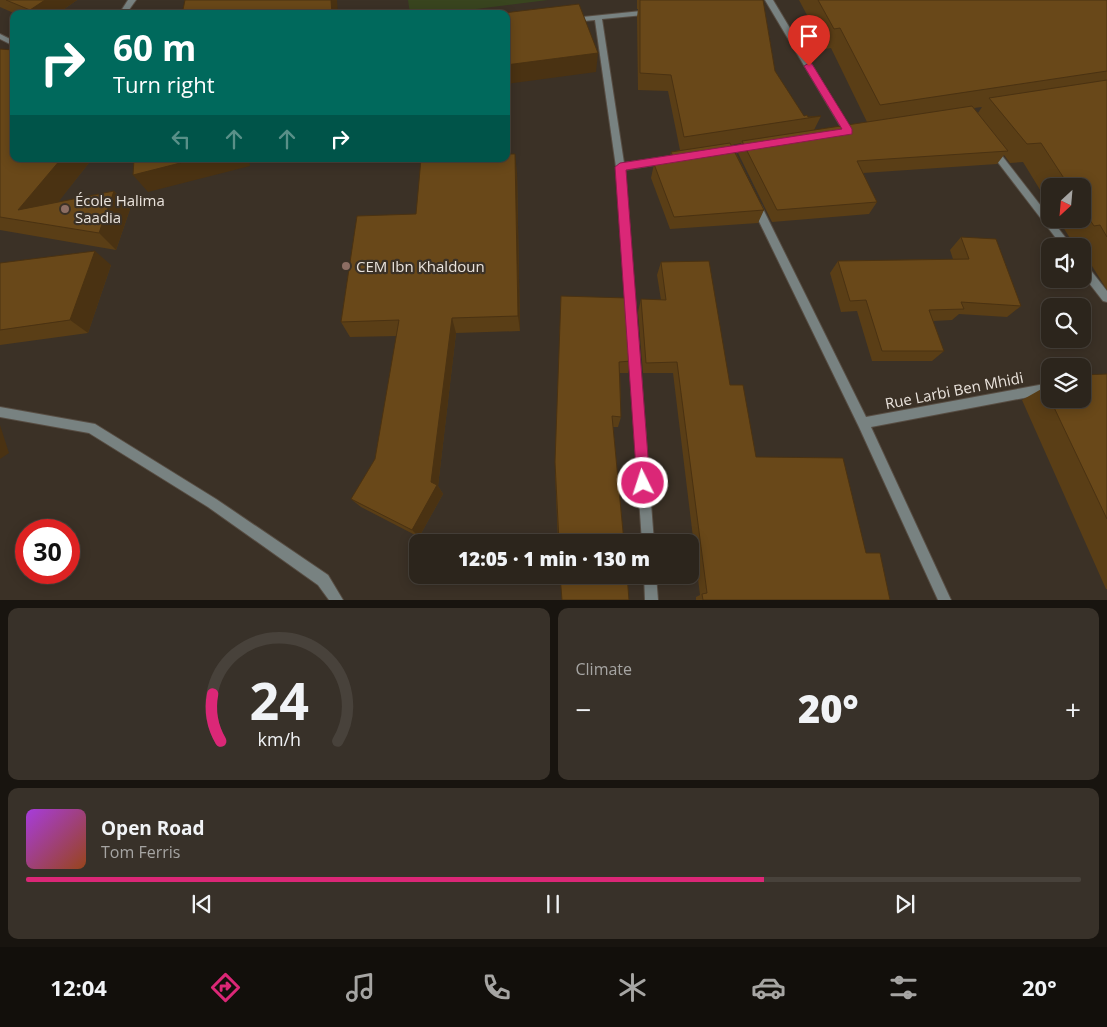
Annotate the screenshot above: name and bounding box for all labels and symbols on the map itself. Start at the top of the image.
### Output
pin [788,15,830,66]
north arrow [1041,178,1091,228]
place label: École Halima Saadia [75,190,165,227]
marker: École Halima Saadia [59,203,71,215]
place label: CEM Ibn Khaldoun [356,256,485,276]
marker: CEM Ibn Khaldoun [340,260,352,272]
street label: Rue Larbi Ben Mhidi [883,367,1025,413]
position arrow [616,456,668,508]
speed limit sign: 30 [15,519,80,584]

